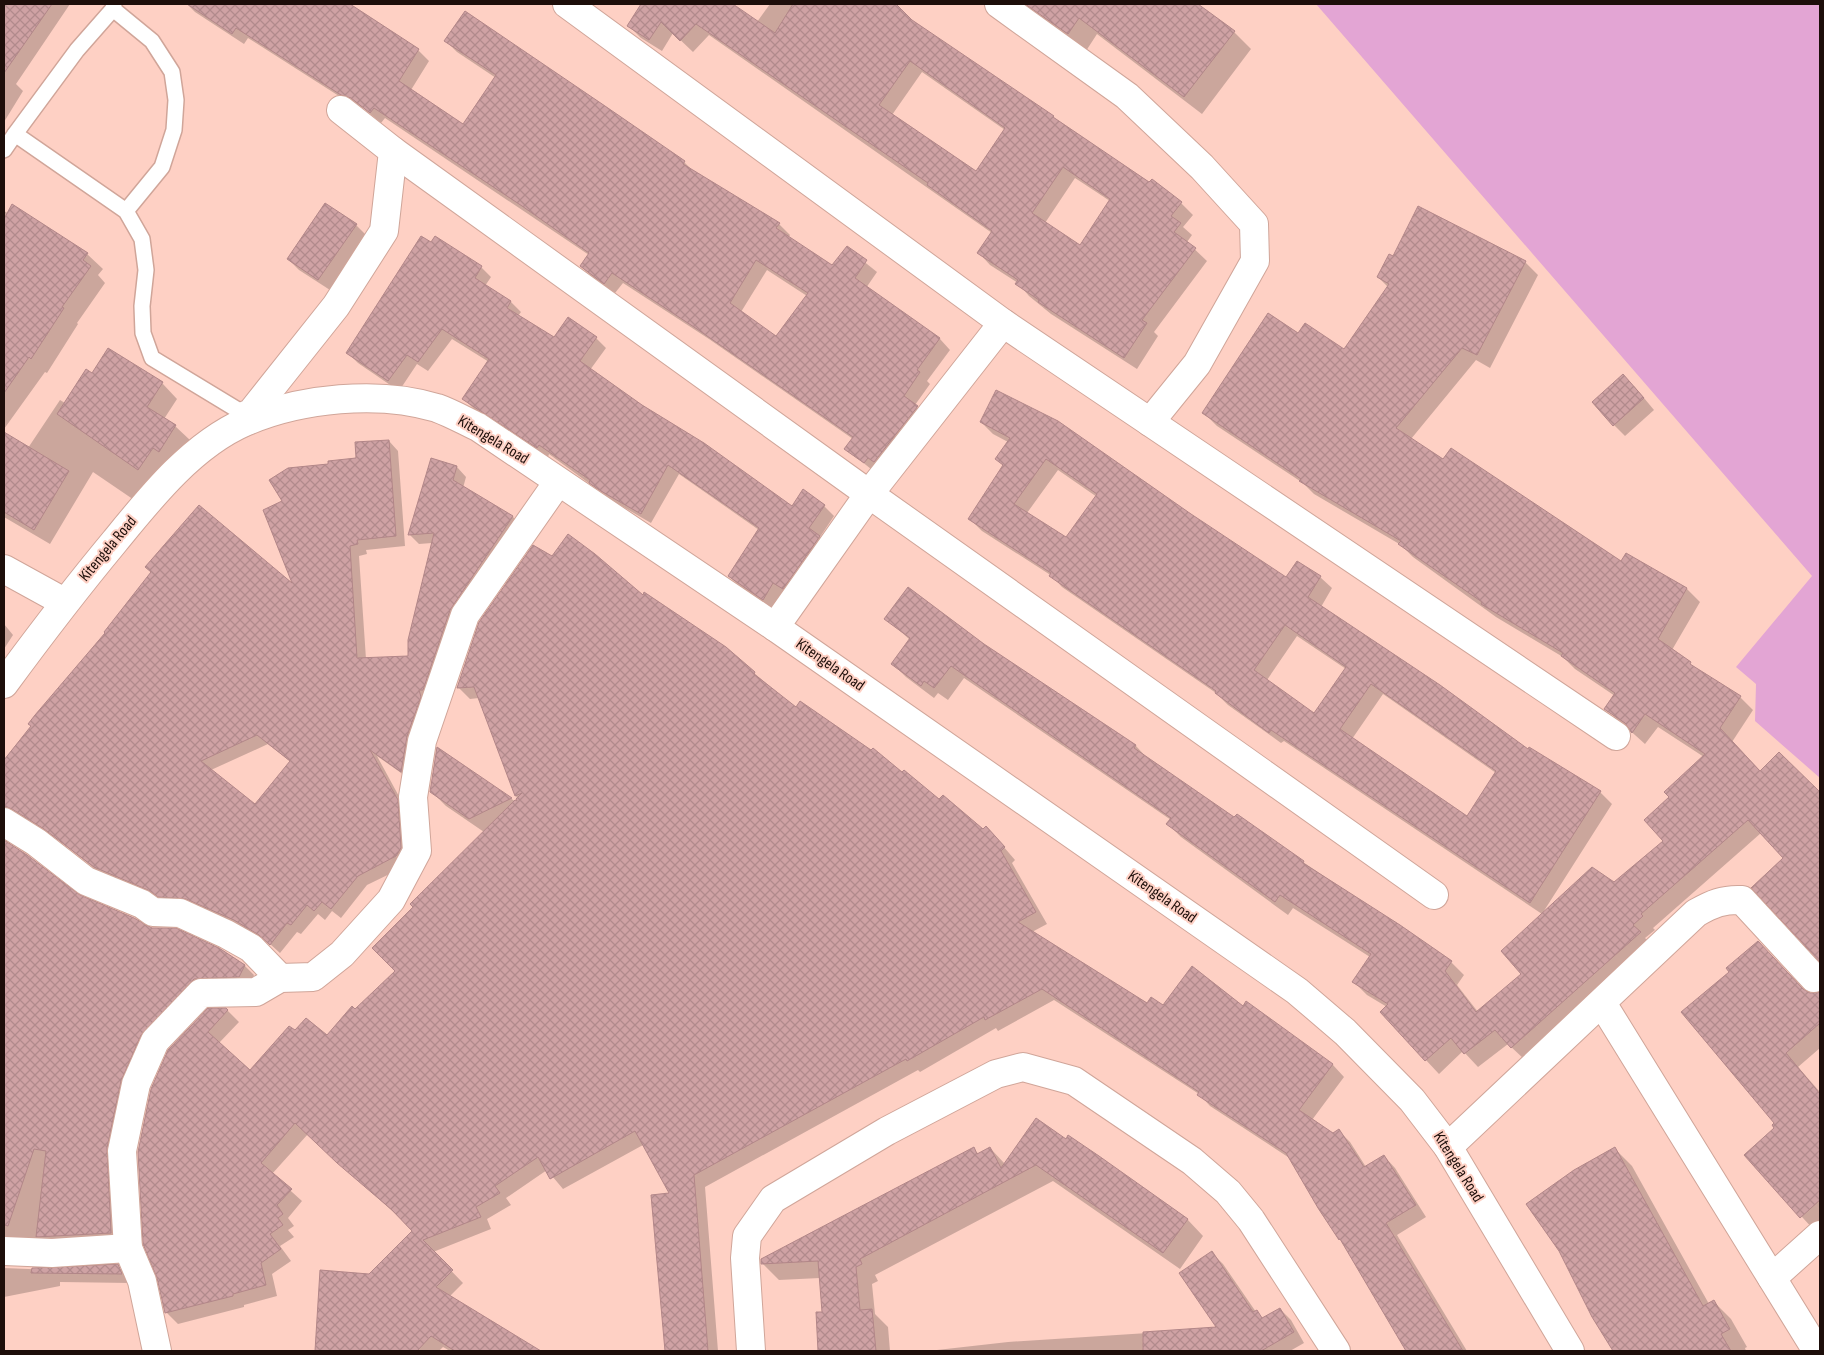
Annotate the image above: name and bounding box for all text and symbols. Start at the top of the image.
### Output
street label: Kitengela Road [454,411,532,469]
street label: Kitengela Road [75,512,141,586]
street label: Kitengela Road [792,634,868,696]
street label: Kitengela Road [1124,866,1200,928]
street label: Kitengela Road [1429,1128,1487,1206]

